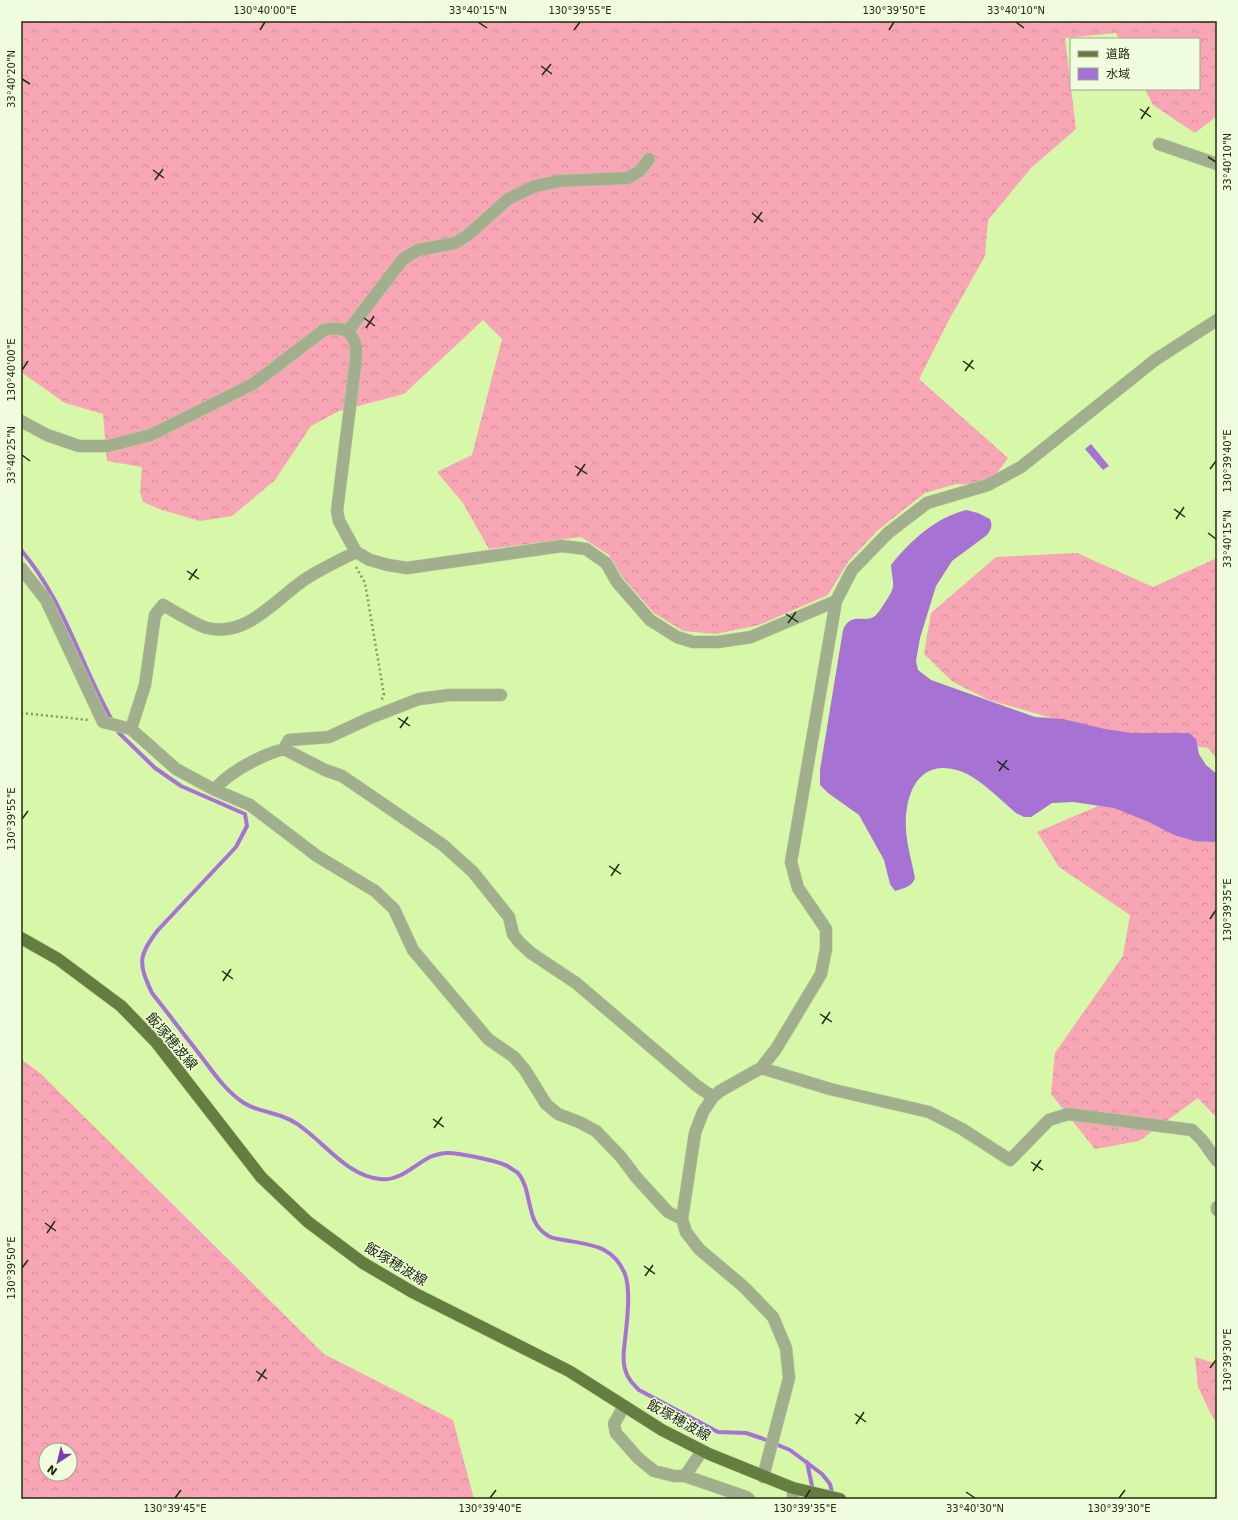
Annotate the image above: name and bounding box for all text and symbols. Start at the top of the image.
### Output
text: 130°40'00"E [233,5,297,16]
text: 33°40'15"N [449,5,507,16]
text: 130°39'55"E [548,5,612,16]
text: 130°39'50"E [862,5,926,16]
text: 33°40'10"N [987,5,1045,16]
legend [1070,38,1200,90]
text: 道路 [1106,47,1130,61]
text: 33°40'20"N [6,50,17,108]
text: 水域 [1106,67,1130,81]
text: 33°40'10"N [1222,133,1233,191]
text: 130°40'00"E [6,338,17,402]
text: 33°40'25"N [6,426,17,484]
text: 130°39'40"E [1222,429,1233,493]
text: 33°40'15"N [1222,510,1233,568]
text: 130°39'55"E [6,787,17,851]
text: 130°39'35"E [1222,878,1233,942]
street label: 飯塚穂波線 [143,1009,201,1073]
text: 130°39'50"E [6,1236,17,1300]
street label: 飯塚穂波線 [362,1239,430,1289]
text: 130°39'30"E [1222,1328,1233,1392]
street label: 飯塚穂波線 [645,1396,713,1444]
north arrow [38,1442,78,1482]
text: N [45,1462,60,1478]
text: 130°39'45"E [143,1503,207,1514]
text: 130°39'40"E [458,1503,522,1514]
text: 130°39'35"E [773,1503,837,1514]
text: 33°40'30"N [946,1503,1004,1514]
text: 130°39'30"E [1087,1503,1151,1514]

